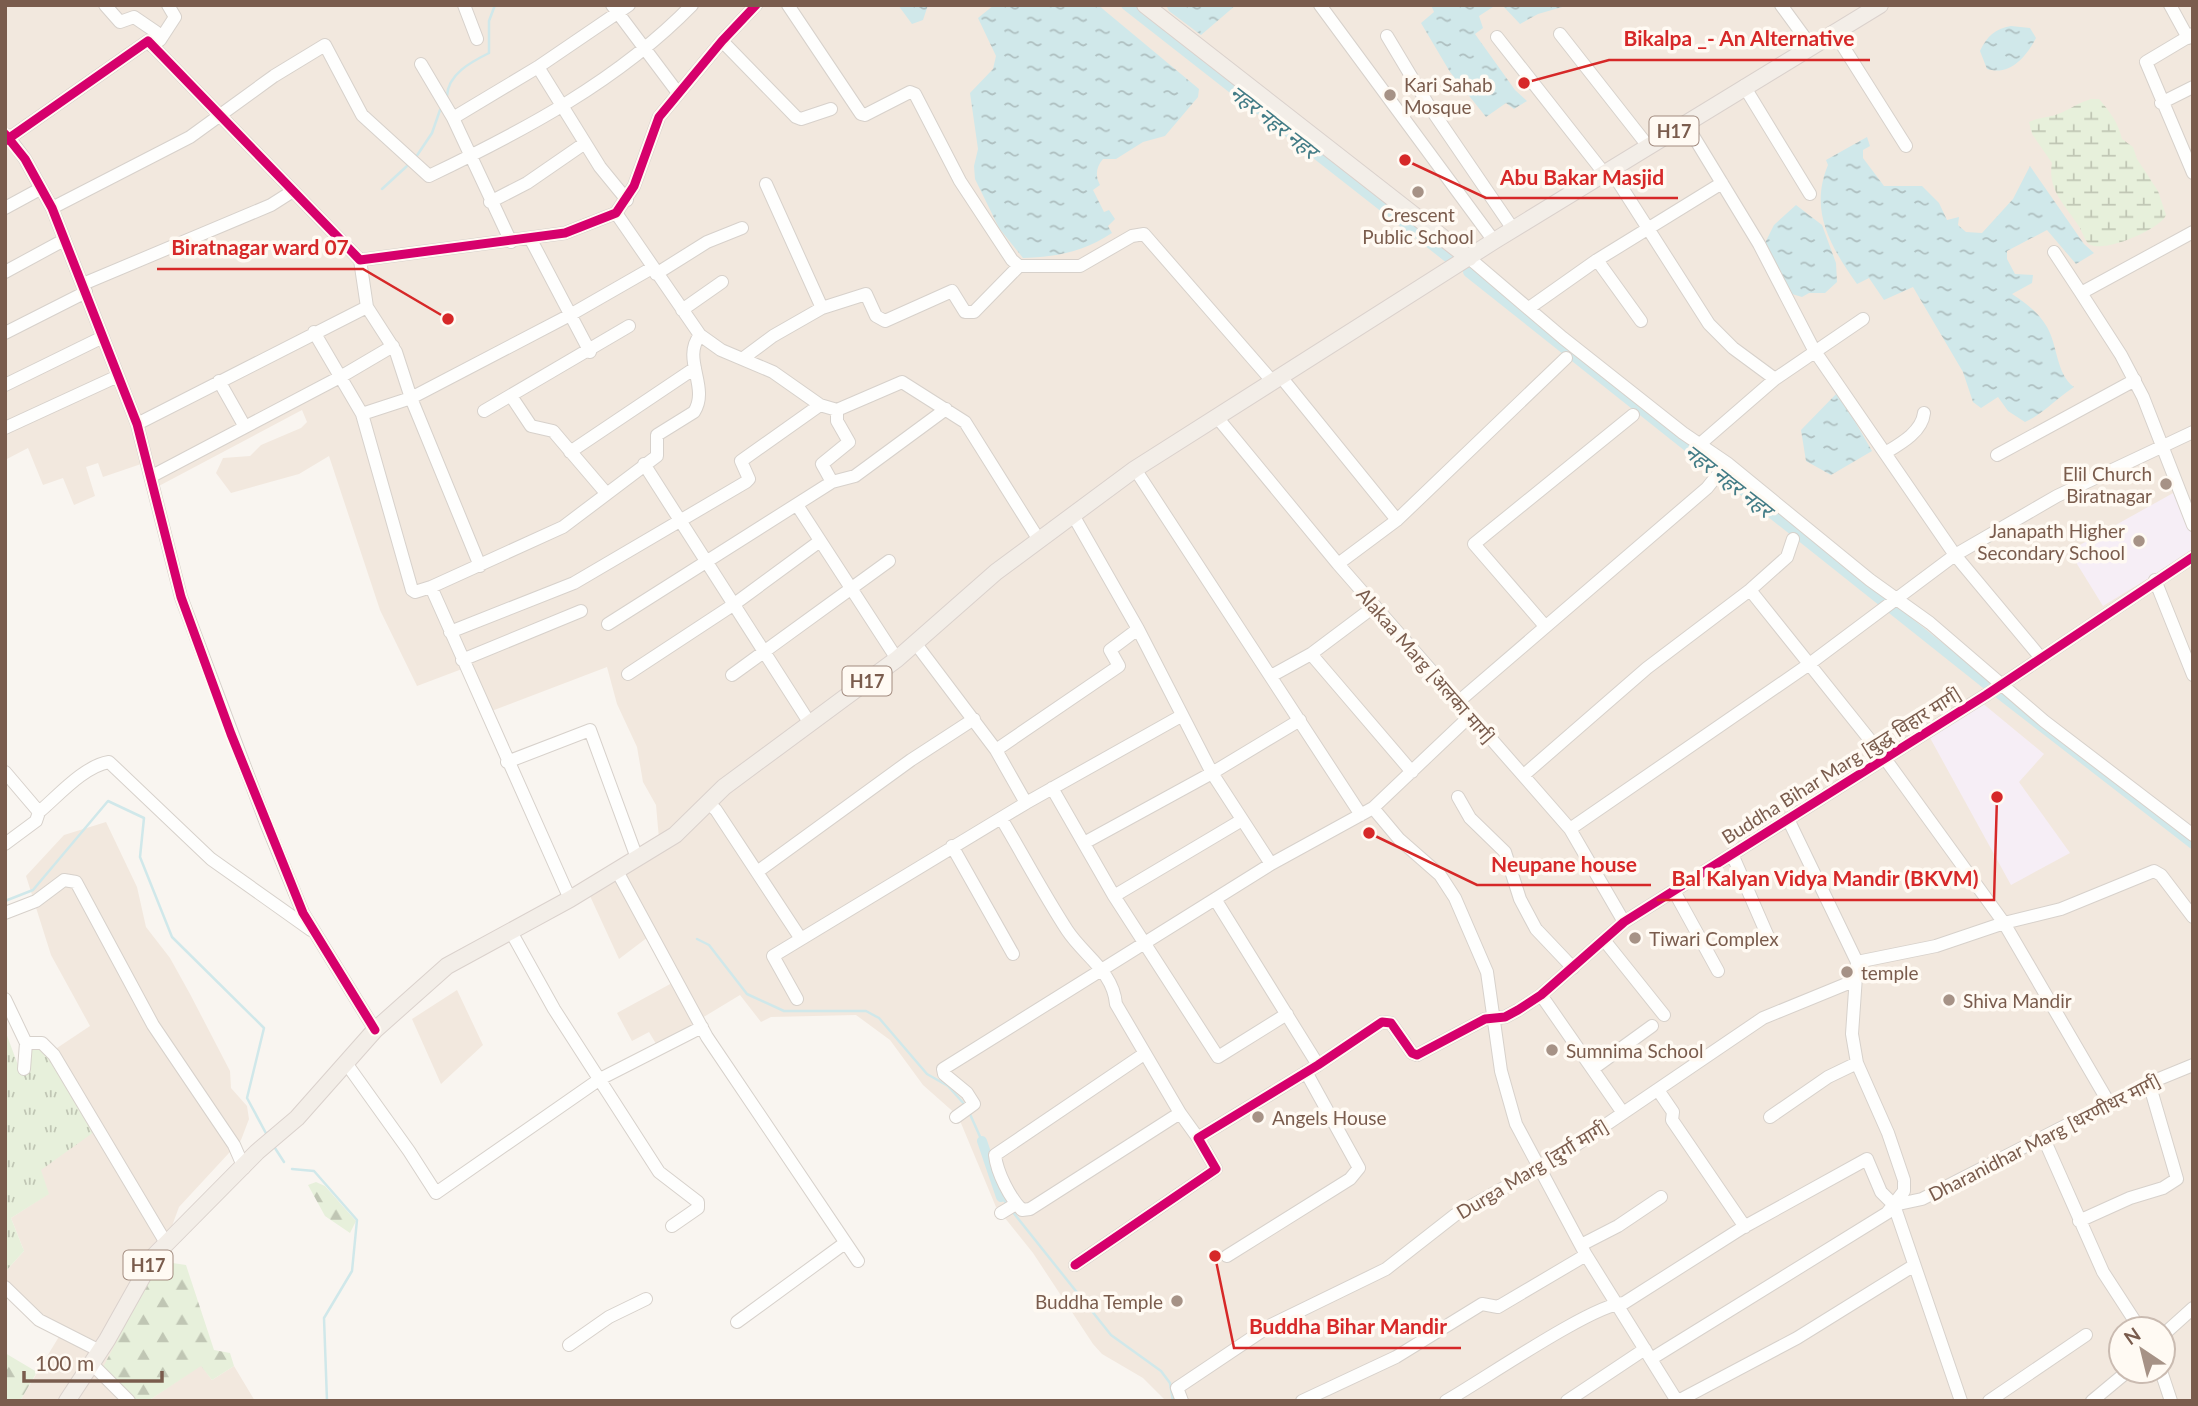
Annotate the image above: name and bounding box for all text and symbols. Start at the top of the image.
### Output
callout: Bikalpa _- An Alternative [1609,18,1870,60]
text: Bikalpa _- An Alternative [1624,25,1855,50]
place label: Kari Sahab Mosque [1404,73,1493,118]
water label: नहर नहर नहर [1225,79,1326,166]
marker: Kari Sahab Mosque [1382,87,1398,103]
road number: H17 [1650,116,1698,146]
callout: Abu Bakar Masjid [1486,156,1678,198]
text: Abu Bakar Masjid [1499,164,1664,189]
marker: Crescent Public School [1410,184,1426,200]
place label: Crescent Public School [1362,203,1474,248]
callout: Biratnagar ward 07 [157,227,363,269]
text: Biratnagar ward 07 [171,234,349,259]
water label: नहर नहर नहर [1680,438,1781,525]
place label: Elil Church Biratnagar [2063,462,2152,507]
marker: Elil Church Biratnagar [2158,476,2174,492]
place label: Janapath Higher Secondary School [1977,519,2125,564]
marker: Janapath Higher Secondary School [2131,533,2147,549]
street label: Alakaa Marg [अलका मार्ग] [1352,582,1500,748]
road number: H17 [842,666,892,696]
street label: Buddha Bihar Marg [बुद्ध विहार मार्ग] [1717,682,1966,850]
callout: Neupane house [1477,843,1651,885]
text: Neupane house [1491,851,1637,876]
callout: Bal Kalyan Vidya Mandir (BKVM) [1657,858,1994,900]
text: Bal Kalyan Vidya Mandir (BKVM) [1672,865,1978,890]
place label: Tiwari Complex [1649,927,1779,950]
marker: Tiwari Complex [1627,930,1643,946]
place label: temple [1861,961,1919,984]
marker: temple [1839,964,1855,980]
place label: Shiva Mandir [1963,989,2072,1012]
marker: Shiva Mandir [1941,992,1957,1008]
place label: Sumnima School [1566,1039,1703,1062]
marker: Sumnima School [1544,1042,1560,1058]
street label: Dharanidhar Marg [धरणीधर मार्ग] [1924,1068,2164,1206]
place label: Angels House [1272,1106,1387,1129]
marker: Angels House [1250,1109,1266,1125]
street label: Durga Marg [दुर्गा मार्ग] [1452,1115,1613,1225]
road number: H17 [124,1250,172,1280]
place label: Buddha Temple [1035,1290,1163,1313]
marker: Buddha Temple [1169,1293,1185,1309]
callout: Buddha Bihar Mandir [1234,1306,1461,1348]
text: Buddha Bihar Mandir [1249,1313,1447,1338]
north arrow [2107,1315,2177,1385]
text: N [2119,1322,2145,1349]
scale bar [24,1340,163,1384]
text: 100 m [35,1350,94,1375]

